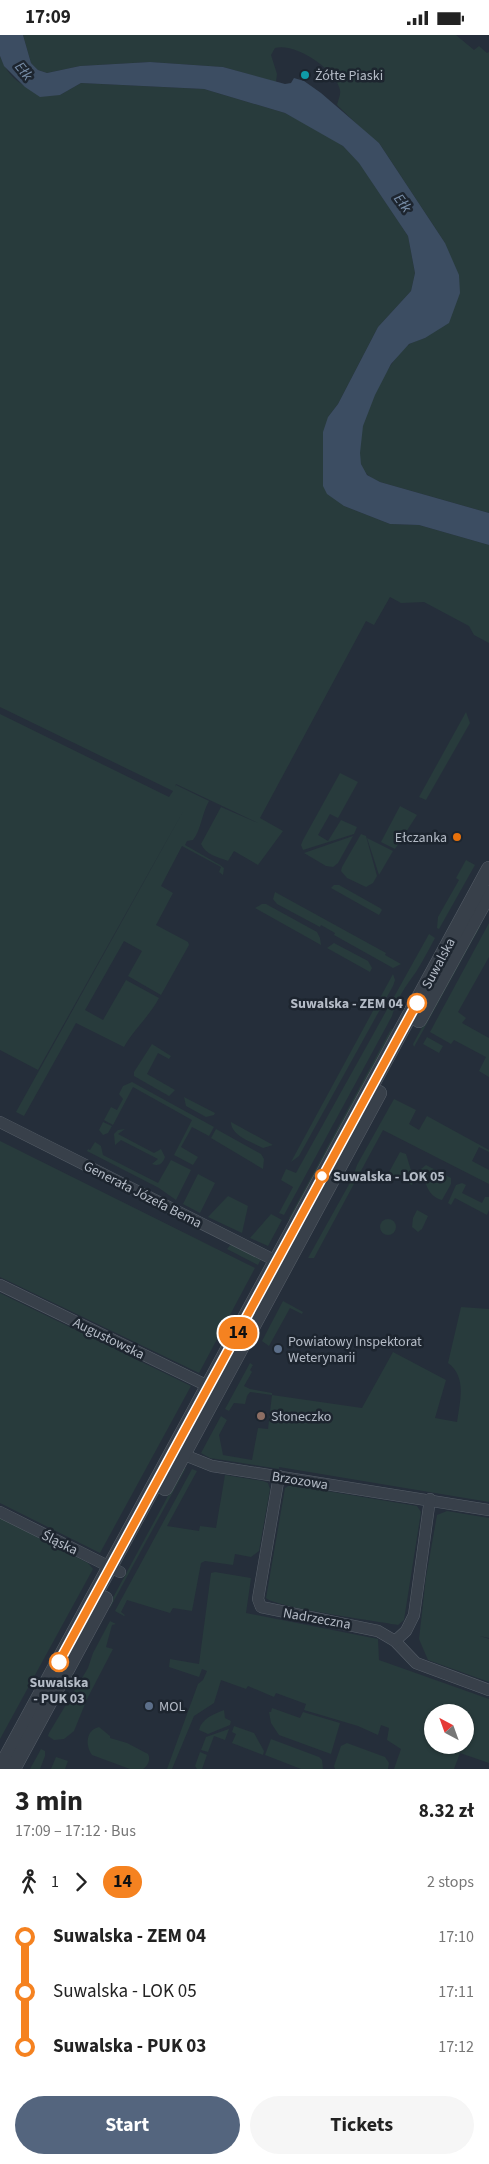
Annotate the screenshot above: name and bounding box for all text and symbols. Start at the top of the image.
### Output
text: 17:09 [25,4,71,31]
water label: Ełk [9,57,38,86]
place label: Żółte Piaski [315,66,383,86]
marker: Żółte Piaski [299,69,311,81]
water label: Ełk [389,189,417,218]
place label: Ełczanka [395,828,447,848]
marker: Ełczanka [451,831,463,843]
street label: Suwalska [417,934,461,993]
marker: Suwalska - ZEM 04 [407,993,427,1013]
place label: Suwalska - ZEM 04 [290,994,404,1014]
street label: Generała Józefa Bema [80,1156,205,1233]
place label: Suwalska - LOK 05 [333,1167,445,1187]
marker: Suwalska - LOK 05 [315,1169,329,1183]
street label: Augustowska [69,1313,148,1365]
line badge: 14 [216,1317,260,1349]
text: 14 [228,1320,248,1345]
place label: Powiatowy Inspektorat Weterynarii [288,1332,422,1368]
marker: Powiatowy Inspektorat Weterynarii [272,1343,284,1355]
place label: Słoneczko [271,1407,331,1427]
marker: Słoneczko [255,1410,267,1422]
street label: Brzozowa [270,1467,329,1495]
street label: Śląska [38,1526,81,1560]
street label: Nadrzeczna [281,1603,352,1635]
marker: Suwalska - PUK 03 [49,1652,69,1672]
place label: Suwalska - PUK 03 [30,1673,88,1709]
place label: MOL [159,1697,185,1717]
marker: MOL [143,1700,155,1712]
north arrow [424,1704,474,1754]
map controls [424,1704,474,1754]
text: 3 min [15,1781,83,1821]
text: 8.32 zł [419,1798,474,1825]
text: 17:09 – 17:12 · Bus [15,1820,136,1842]
icon: walk [15,1868,43,1896]
icon: forward [67,1868,95,1896]
text: 14 [113,1869,132,1894]
text: 1 [51,1871,59,1893]
text: 2 stops [427,1871,474,1893]
text: Suwalska - ZEM 04 [53,1923,206,1950]
text: 17:10 [438,1926,474,1948]
text: Suwalska - LOK 05 [53,1978,197,2005]
text: 17:11 [438,1981,474,2003]
text: Suwalska - PUK 03 [53,2033,206,2060]
text: 17:12 [438,2036,474,2058]
button: Start [15,2096,240,2154]
button: Tickets [250,2096,474,2154]

